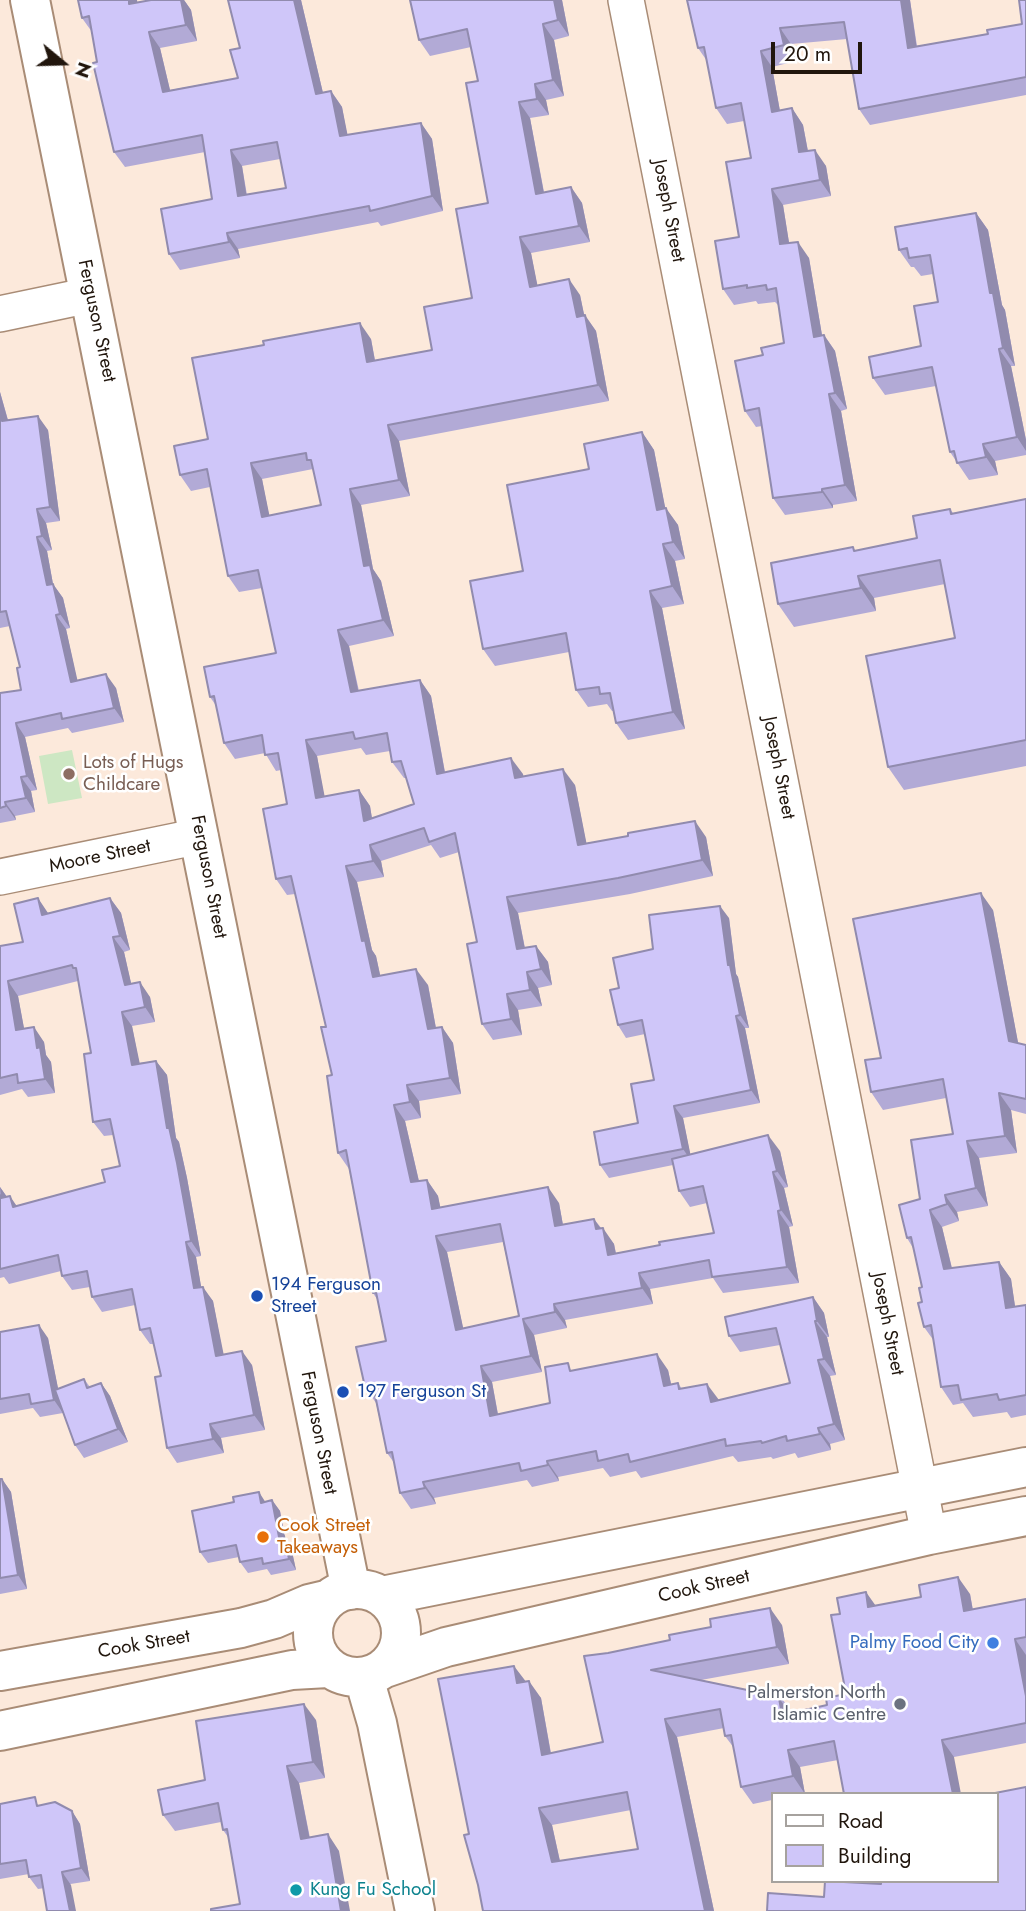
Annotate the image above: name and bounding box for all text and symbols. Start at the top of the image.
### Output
north arrow [28,28,98,98]
scale bar [774,28,865,72]
text: 20 m [784,39,831,69]
text: N [68,58,99,82]
street label: Joseph Street [647,158,689,264]
street label: Ferguson Street [72,258,120,384]
street label: Joseph Street [757,715,799,821]
place label: Lots of Hugs Childcare [83,752,183,796]
marker: Lots of Hugs Childcare [61,766,77,782]
street label: Ferguson Street [185,814,231,940]
street label: Moore Street [47,835,153,879]
street label: Joseph Street [866,1271,908,1377]
place label: 194 Ferguson Street [271,1274,381,1318]
marker: 194 Ferguson Street [249,1288,265,1304]
street label: Ferguson Street [295,1370,341,1496]
place label: 197 Ferguson St [357,1381,486,1403]
marker: 197 Ferguson St [335,1384,351,1400]
place label: Cook Street Takeaways [277,1515,370,1559]
marker: Cook Street Takeaways [255,1529,271,1545]
street label: Cook Street [656,1565,752,1609]
street label: Cook Street [96,1626,192,1664]
place label: Palmy Food City [850,1632,979,1654]
marker: Palmy Food City [985,1635,1001,1651]
place label: Palmerston North Islamic Centre [747,1682,886,1726]
marker: Palmerston North Islamic Centre [892,1696,908,1712]
legend [771,1792,998,1883]
text: Road [838,1806,883,1836]
text: Building [838,1841,911,1871]
place label: Kung Fu School [310,1879,436,1901]
marker: Kung Fu School [288,1882,304,1898]

